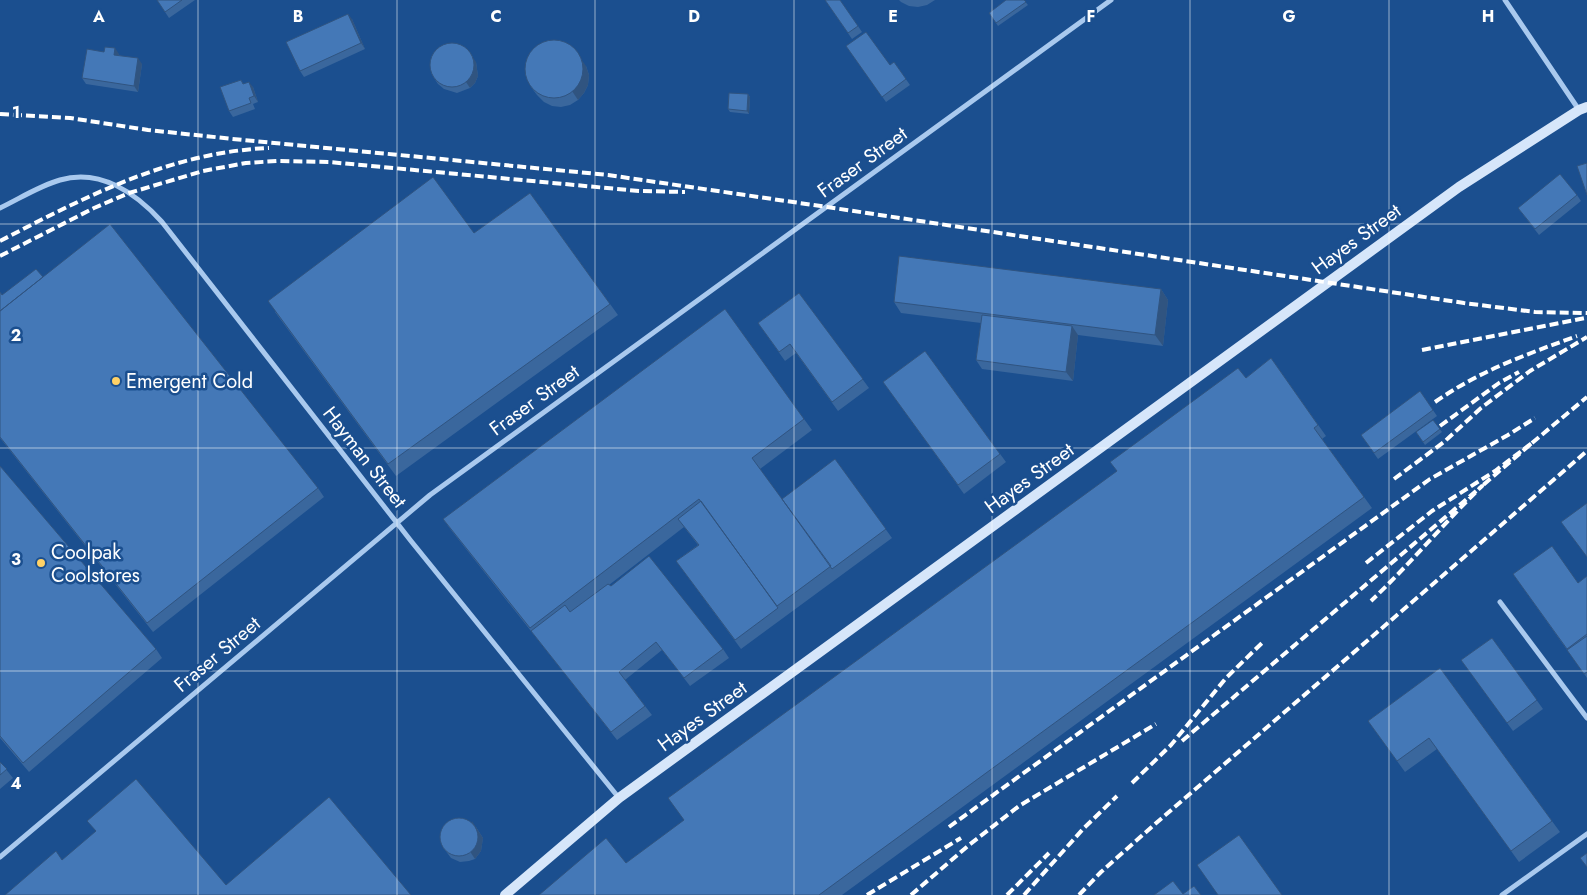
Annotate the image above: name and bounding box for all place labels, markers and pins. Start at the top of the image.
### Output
place label: Emergent Cold [126,367,253,396]
marker: Emergent Cold [110,375,122,387]
place label: Coolpak Coolstores [51,538,140,590]
marker: Coolpak Coolstores [35,557,47,569]

